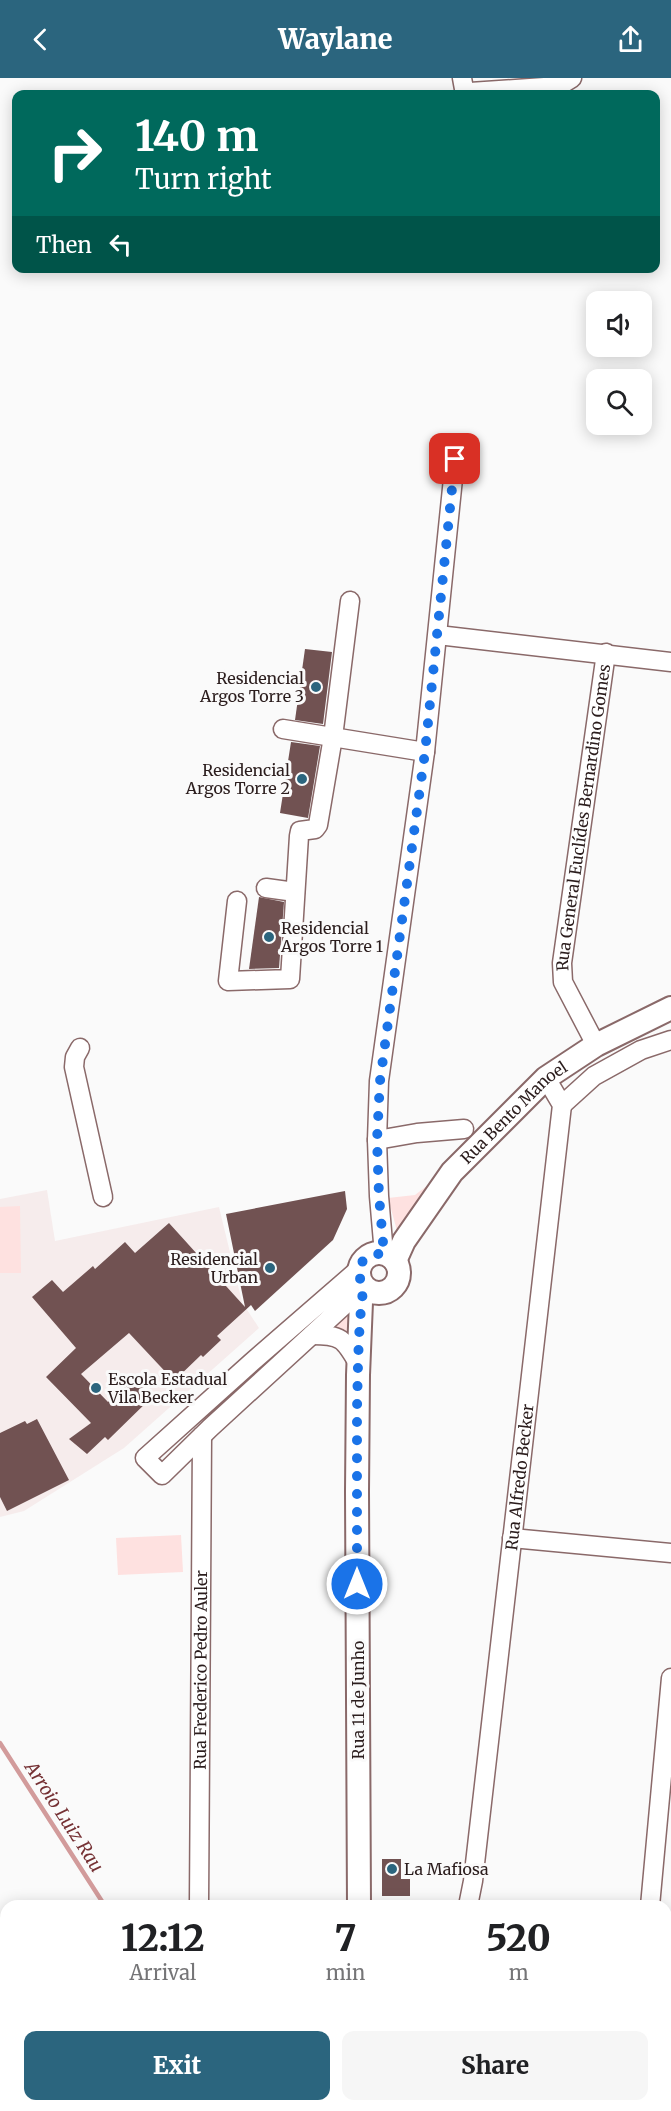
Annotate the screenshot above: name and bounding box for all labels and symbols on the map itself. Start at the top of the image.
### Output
pin [429,433,480,484]
street label: Rua General Euclídes Bernardino Gomes [552,663,614,972]
place label: Residencial Argos Torre 3 [199,668,304,706]
marker: Residencial Argos Torre 3 [309,680,323,694]
place label: Residencial Argos Torre 2 [185,760,290,798]
marker: Residencial Argos Torre 2 [295,772,309,786]
place label: Residencial Argos Torre 1 [280,918,383,956]
marker: Residencial Argos Torre 1 [262,930,276,944]
street label: Rua Bento Manoel [456,1057,571,1168]
place label: Residencial Urban [170,1249,258,1287]
marker: Residencial Urban [263,1261,277,1275]
place label: Escola Estadual Vila Becker [107,1369,227,1407]
marker: Escola Estadual Vila Becker [89,1381,103,1395]
street label: Rua Alfredo Becker [501,1403,538,1551]
position arrow [325,1552,389,1616]
street label: Rua Frederico Pedro Auler [190,1570,211,1770]
street label: Rua 11 de Junho [348,1641,368,1759]
water label: Arroio Luiz Rau [19,1755,109,1876]
place label: La Mafiosa [404,1859,489,1879]
marker: La Mafiosa [385,1862,399,1876]

